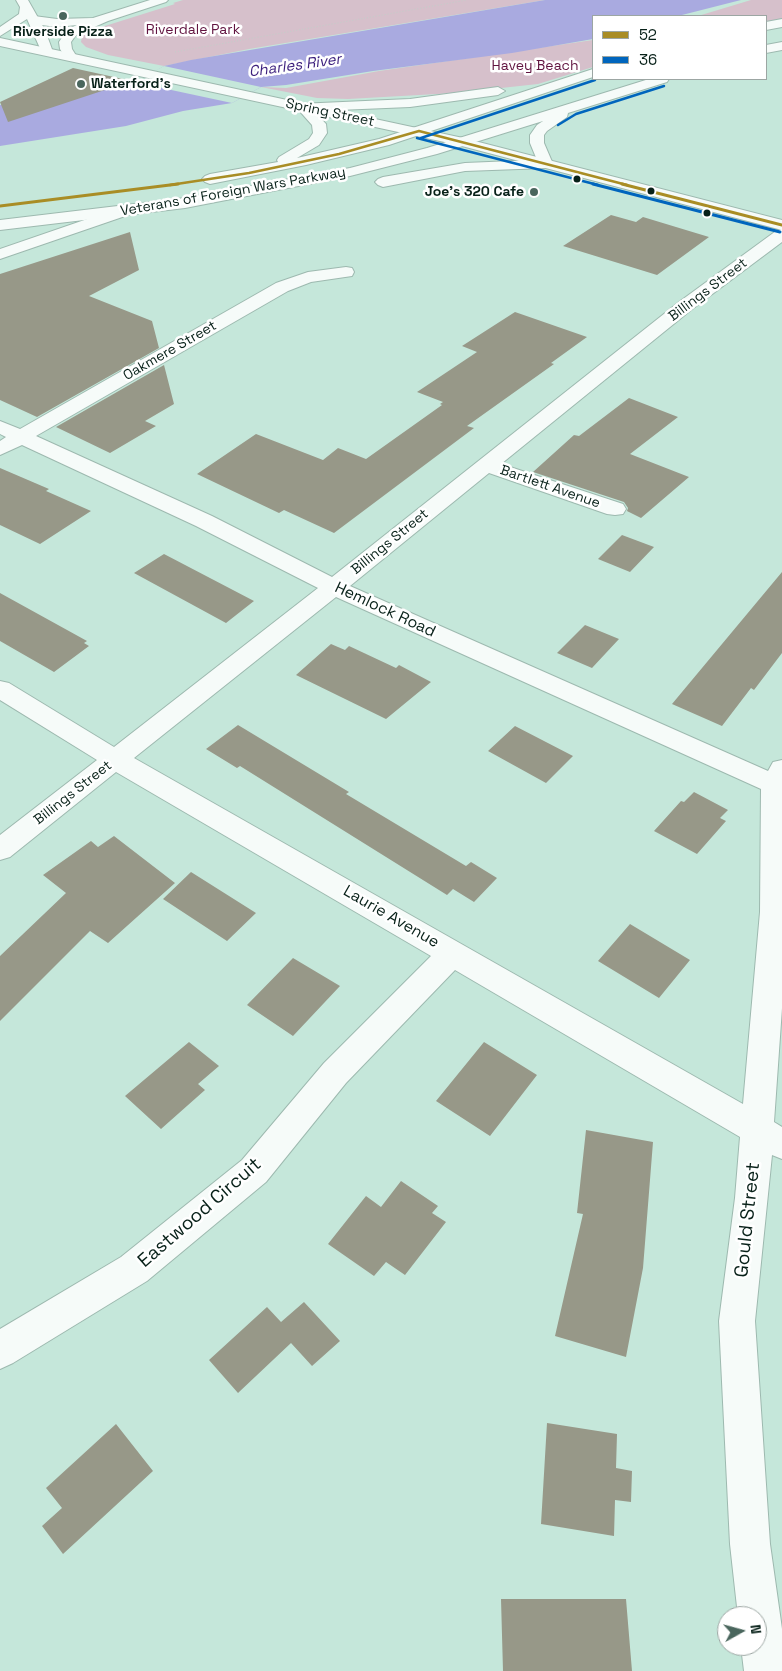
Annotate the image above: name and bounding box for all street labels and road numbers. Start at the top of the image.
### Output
street label: Spring Street [284,95,376,131]
street label: Veterans of Foreign Wars Parkway [119,164,347,220]
street label: Billings Street [665,255,751,325]
street label: Oakmere Street [120,317,220,385]
street label: Bartlett Avenue [498,462,602,512]
street label: Billings Street [348,506,432,578]
street label: Hemlock Road [332,578,438,642]
street label: Billings Street [31,757,115,829]
street label: Laurie Avenue [340,882,442,952]
street label: Eastwood Circuit [134,1153,266,1273]
street label: Gould Street [731,1161,765,1279]

